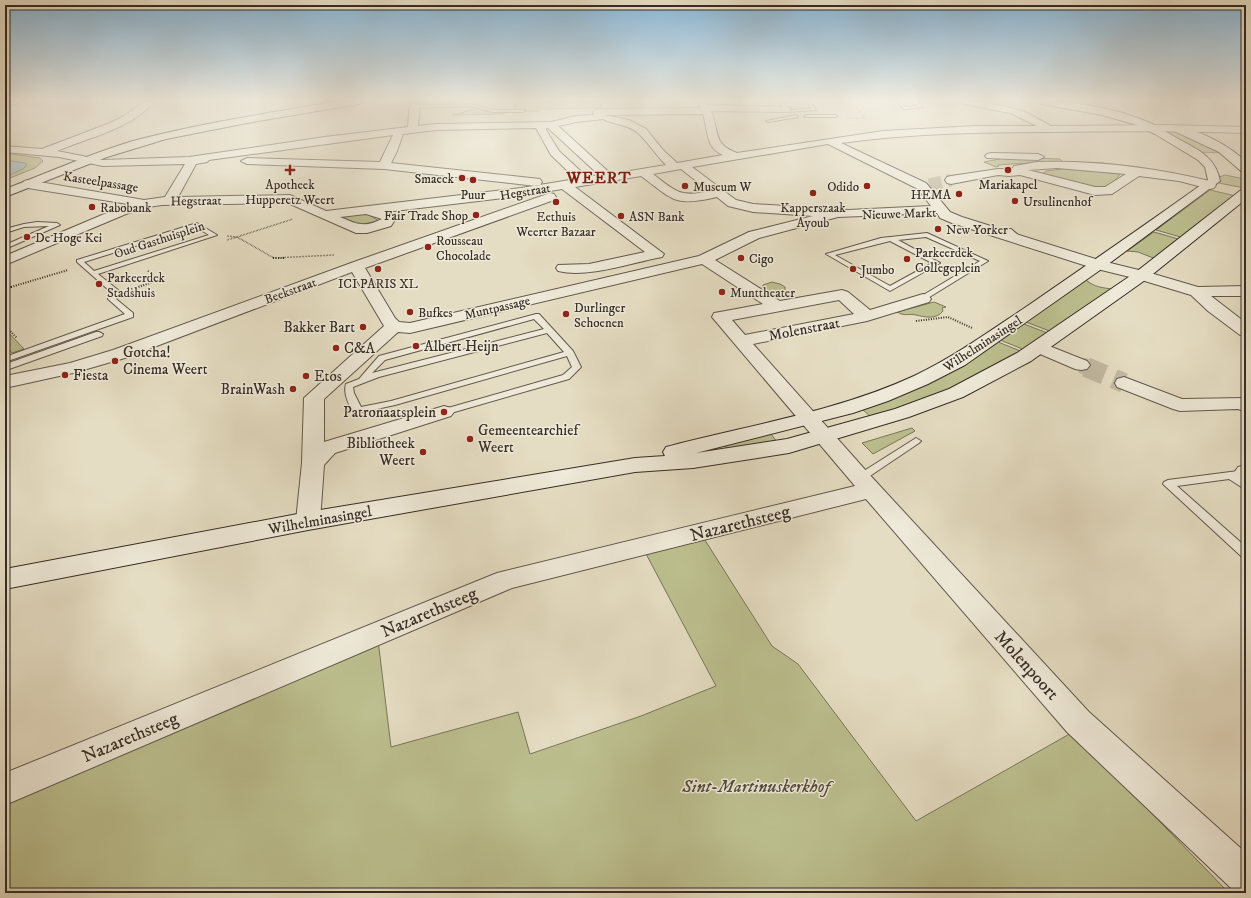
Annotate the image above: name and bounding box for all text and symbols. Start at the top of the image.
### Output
marker: Apotheek Hupperetz Weert [285,165,295,175]
marker: Mariakapel [1003,165,1013,175]
street label: Kasteelpassage [62,168,140,196]
district label: WEERT [565,168,632,188]
place label: Smaeck [414,171,455,187]
marker: Smaeck [457,173,467,183]
marker: Puur [468,175,478,185]
place label: Apotheek Hupperetz Weert [245,177,335,208]
place label: Mariakapel [979,177,1038,193]
place label: Museum W [693,179,753,195]
place label: Odido [827,179,859,195]
street label: Hegstraat [499,180,552,204]
marker: Museum W [680,181,690,191]
marker: Odido [862,181,872,191]
place label: Puur [461,187,486,203]
place label: HEMA [911,187,952,203]
marker: Kapperszaak Ayoub [808,188,818,198]
marker: HEMA [954,189,964,199]
street label: Hegstraat [170,193,222,209]
place label: Ursulinenhof [1023,194,1093,210]
marker: Ursulinenhof [1010,196,1020,206]
marker: Eethuis Weerter Bazaar [551,197,561,207]
place label: Rabobank [100,200,152,216]
place label: Kapperszaak Ayoub [780,200,846,231]
marker: Rabobank [87,202,97,212]
street label: Nieuwe Markt [862,205,937,223]
place label: Fair Trade Shop [384,208,468,224]
place label: Eethuis Weerter Bazaar [515,209,596,240]
place label: ASN Bank [629,209,685,225]
marker: Fair Trade Shop [471,210,481,220]
marker: ASN Bank [616,211,626,221]
street label: Oud Gasthuisplein [112,218,207,262]
place label: New Yorker [946,222,1008,238]
marker: New Yorker [933,224,943,234]
place label: De Hoge Kei [35,230,102,246]
marker: De Hoge Kei [22,232,32,242]
place label: Rousseau Chocolade [436,233,491,264]
marker: Rousseau Chocolade [423,242,433,252]
place label: Parkeerdek Collegeplein [915,245,981,276]
place label: Cigo [749,251,774,267]
marker: Cigo [736,253,746,263]
marker: Parkeerdek Collegeplein [902,254,912,264]
place label: Jumbo [860,262,894,278]
marker: ICI PARIS XL [373,264,383,274]
marker: Jumbo [848,264,858,274]
place label: Parkeerdek Stadshuis [107,270,166,301]
street label: Beekstraat [262,274,318,308]
place label: ICI PARIS XL [338,276,419,292]
marker: Parkeerdek Stadshuis [94,279,104,289]
place label: Munttheater [730,285,795,301]
marker: Munttheater [717,287,727,297]
street label: Muntpassage [463,293,532,323]
place label: Durlinger Schoenen [574,300,625,331]
place label: Bufkes [418,305,453,321]
marker: Bufkes [405,307,415,317]
marker: Durlinger Schoenen [561,309,571,319]
street label: Wilhelminasingel [939,312,1025,376]
street label: Molenstraat [767,313,842,346]
place label: Bakker Bart [283,318,355,337]
marker: Bakker Bart [358,322,368,332]
place label: Albert Heijn [424,337,499,356]
place label: C&A [344,339,376,358]
marker: Albert Heijn [411,341,421,351]
place label: Gotcha! Cinema Weert [123,343,208,379]
marker: C&A [331,343,341,353]
marker: Gotcha! Cinema Weert [110,356,120,366]
place label: Fiesta [73,366,109,385]
place label: Etos [314,367,342,386]
marker: Fiesta [60,370,70,380]
marker: Etos [301,371,311,381]
place label: BrainWash [221,380,285,399]
marker: BrainWash [288,384,298,394]
place label: Patronaatsplein [343,403,436,422]
marker: Patronaatsplein [439,407,449,417]
place label: Gemeentearchief Weert [477,421,580,457]
place label: Bibliotheek Weert [347,434,416,470]
marker: Gemeentearchief Weert [465,434,475,444]
marker: Bibliotheek Weert [418,447,428,457]
street label: Nazarethsteeg [688,501,793,547]
street label: Wilhelminasingel [266,502,374,539]
street label: Nazarethsteeg [378,583,481,643]
street label: Molenpoort [989,626,1063,705]
street label: Nazarethsteeg [79,708,182,768]
park label: Sint-Martinuskerkhof [681,776,834,798]

